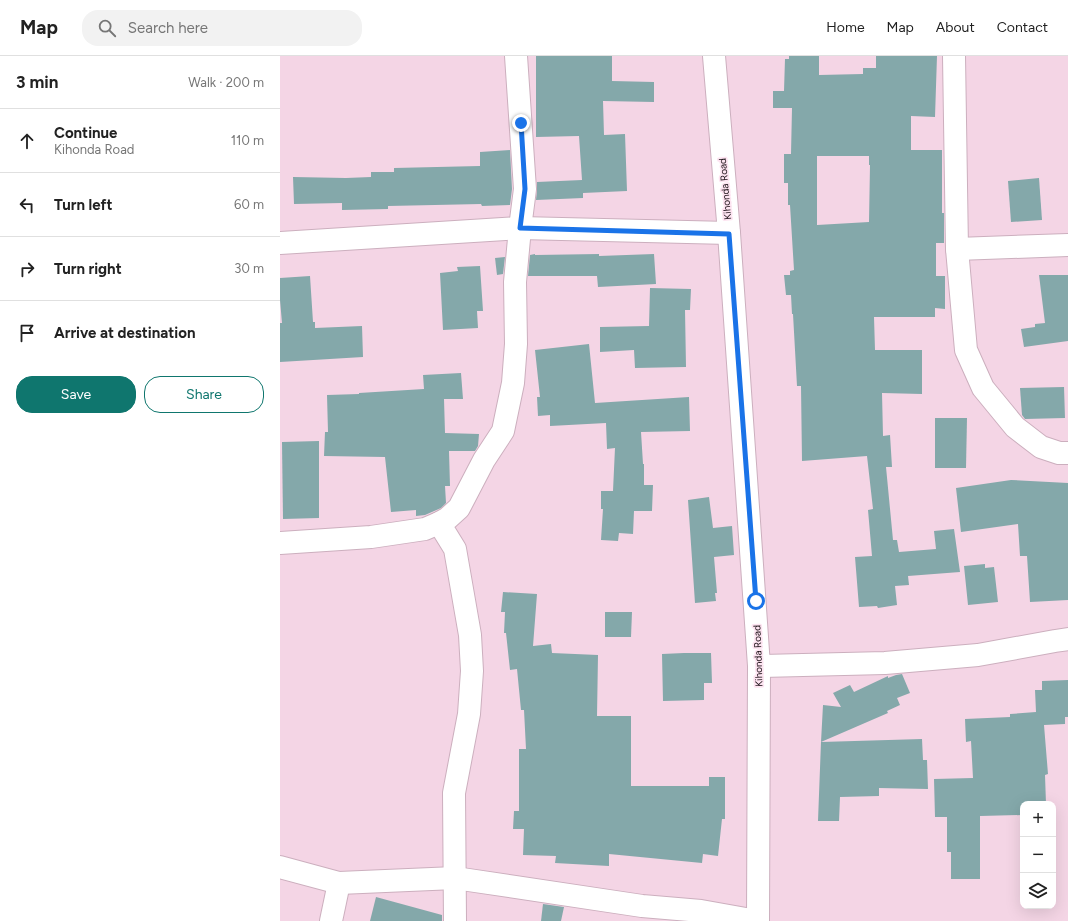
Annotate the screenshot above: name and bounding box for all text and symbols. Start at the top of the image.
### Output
search box [82,10,362,46]
text: Map [20,16,58,39]
icon: search [96,17,118,39]
text: Search here [128,19,208,37]
text: Home [826,19,865,36]
text: Map [887,19,914,36]
text: About [936,19,975,36]
text: Contact [997,19,1048,36]
text: 3 min [16,72,58,92]
text: Walk · 200 m [188,75,264,90]
route end [512,114,530,132]
text: Continue [54,124,117,142]
icon: ahead [16,130,38,152]
text: 110 m [231,133,264,148]
text: Kihonda Road [54,142,134,157]
street label: Kihonda Road [716,158,734,220]
icon: left [16,194,38,216]
text: Turn left [54,196,112,214]
text: 60 m [234,197,264,212]
icon: right [16,258,38,280]
text: Turn right [54,260,122,278]
text: 30 m [234,261,264,276]
icon: arrive [16,322,38,344]
text: Arrive at destination [54,324,195,342]
button: Save [16,376,136,413]
button: Share [144,376,264,413]
route start [747,592,765,610]
street label: Kihonda Road [750,625,766,687]
map controls [1020,801,1056,909]
button: + [1020,801,1056,837]
button: − [1020,837,1056,873]
button: layers [1020,873,1056,909]

